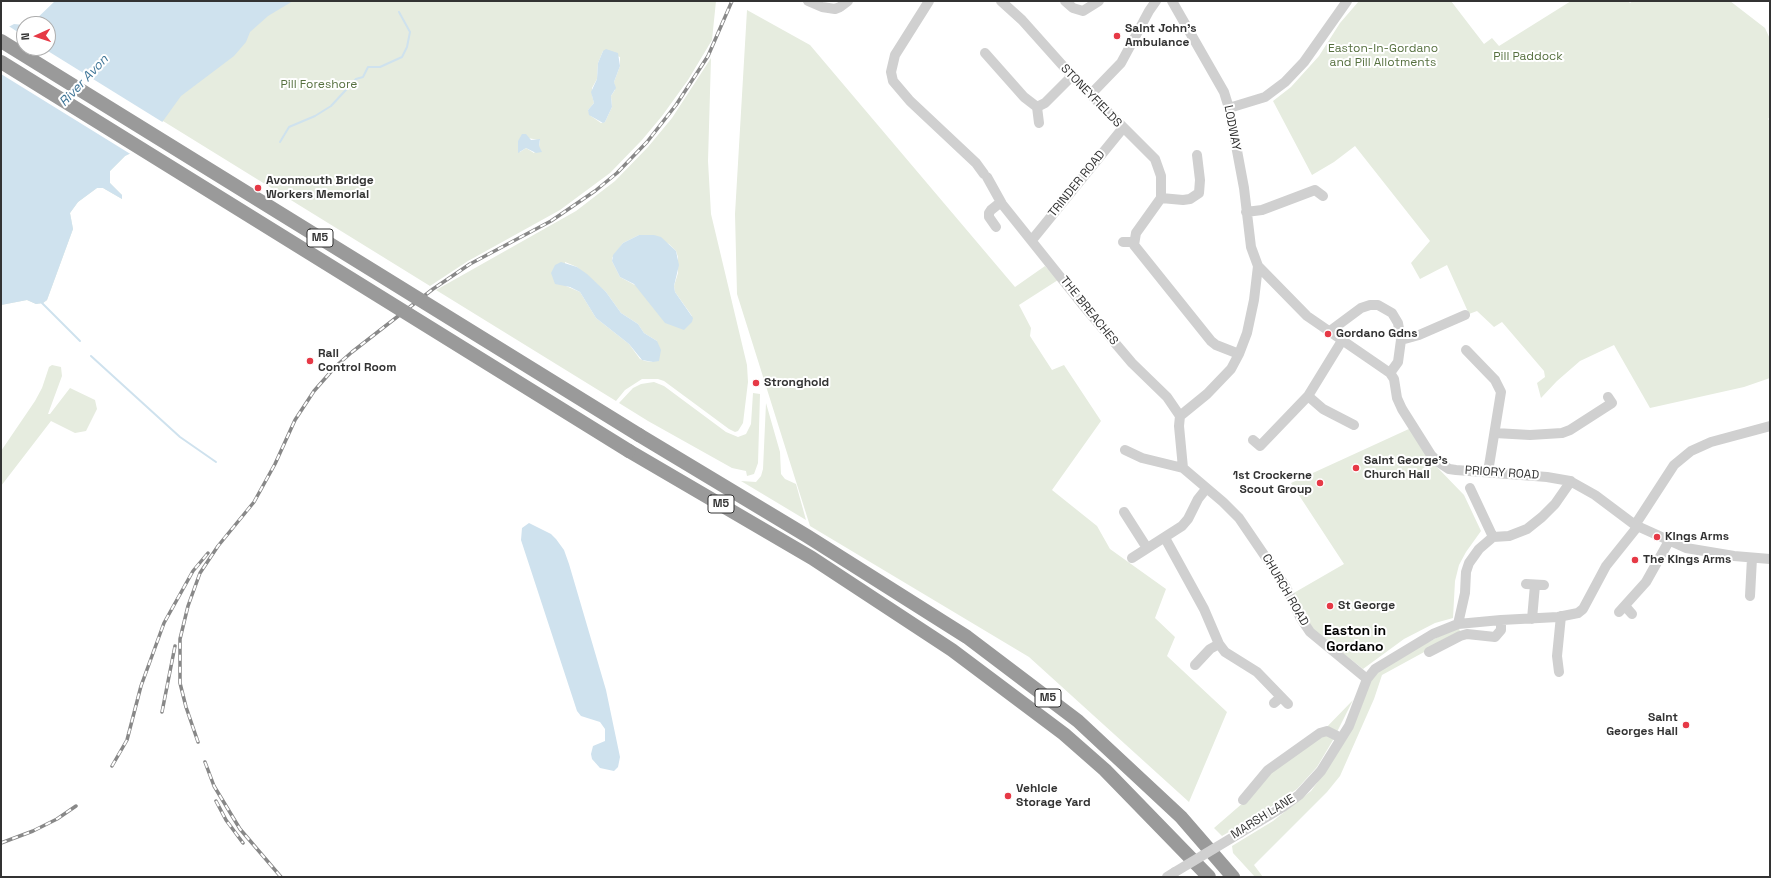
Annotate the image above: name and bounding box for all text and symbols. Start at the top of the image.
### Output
north arrow [16,16,56,56]
place label: Saint John's Ambulance [1125,22,1197,50]
marker: Saint John's Ambulance [1112,31,1122,41]
text: N [18,33,32,41]
park label: Easton-In-Gordano and Pill Allotments [1328,42,1438,70]
park label: Pill Paddock [1493,50,1563,64]
water label: River Avon [56,52,112,110]
street label: STONEYFIELDS [1057,62,1125,130]
park label: Pill Foreshore [281,78,357,92]
street label: LODWAY [1221,104,1243,152]
street label: TRINDER ROAD [1046,148,1108,220]
place label: Avonmouth Bridge Workers Memorial [266,174,374,202]
marker: Avonmouth Bridge Workers Memorial [253,183,263,193]
road number: M5 [307,229,333,247]
street label: THE BREACHES [1057,274,1121,348]
place label: Gordano Gdns [1336,327,1417,341]
marker: Gordano Gdns [1323,329,1333,339]
place label: Rail Control Room [318,347,396,375]
marker: Rail Control Room [305,356,315,366]
place label: Stronghold [764,376,829,390]
marker: Stronghold [751,378,761,388]
place label: Saint George's Church Hall [1364,454,1448,482]
marker: Saint George's Church Hall [1351,463,1361,473]
street label: PRIORY ROAD [1464,463,1540,483]
place label: 1st Crockerne Scout Group [1233,469,1312,497]
marker: 1st Crockerne Scout Group [1315,478,1325,488]
road number: M5 [708,495,734,513]
place label: Kings Arms [1665,530,1729,544]
marker: Kings Arms [1652,532,1662,542]
street label: CHURCH ROAD [1259,551,1311,629]
place label: The Kings Arms [1643,553,1731,567]
marker: The Kings Arms [1630,555,1640,565]
place label: St George [1338,599,1395,613]
marker: St George [1325,601,1335,611]
district label: Easton in Gordano [1324,623,1386,656]
road number: M5 [1035,689,1061,707]
place label: Saint Georges Hall [1606,711,1678,739]
marker: Saint Georges Hall [1681,720,1691,730]
place label: Vehicle Storage Yard [1016,782,1091,810]
marker: Vehicle Storage Yard [1003,791,1013,801]
street label: MARSH LANE [1228,792,1298,842]

